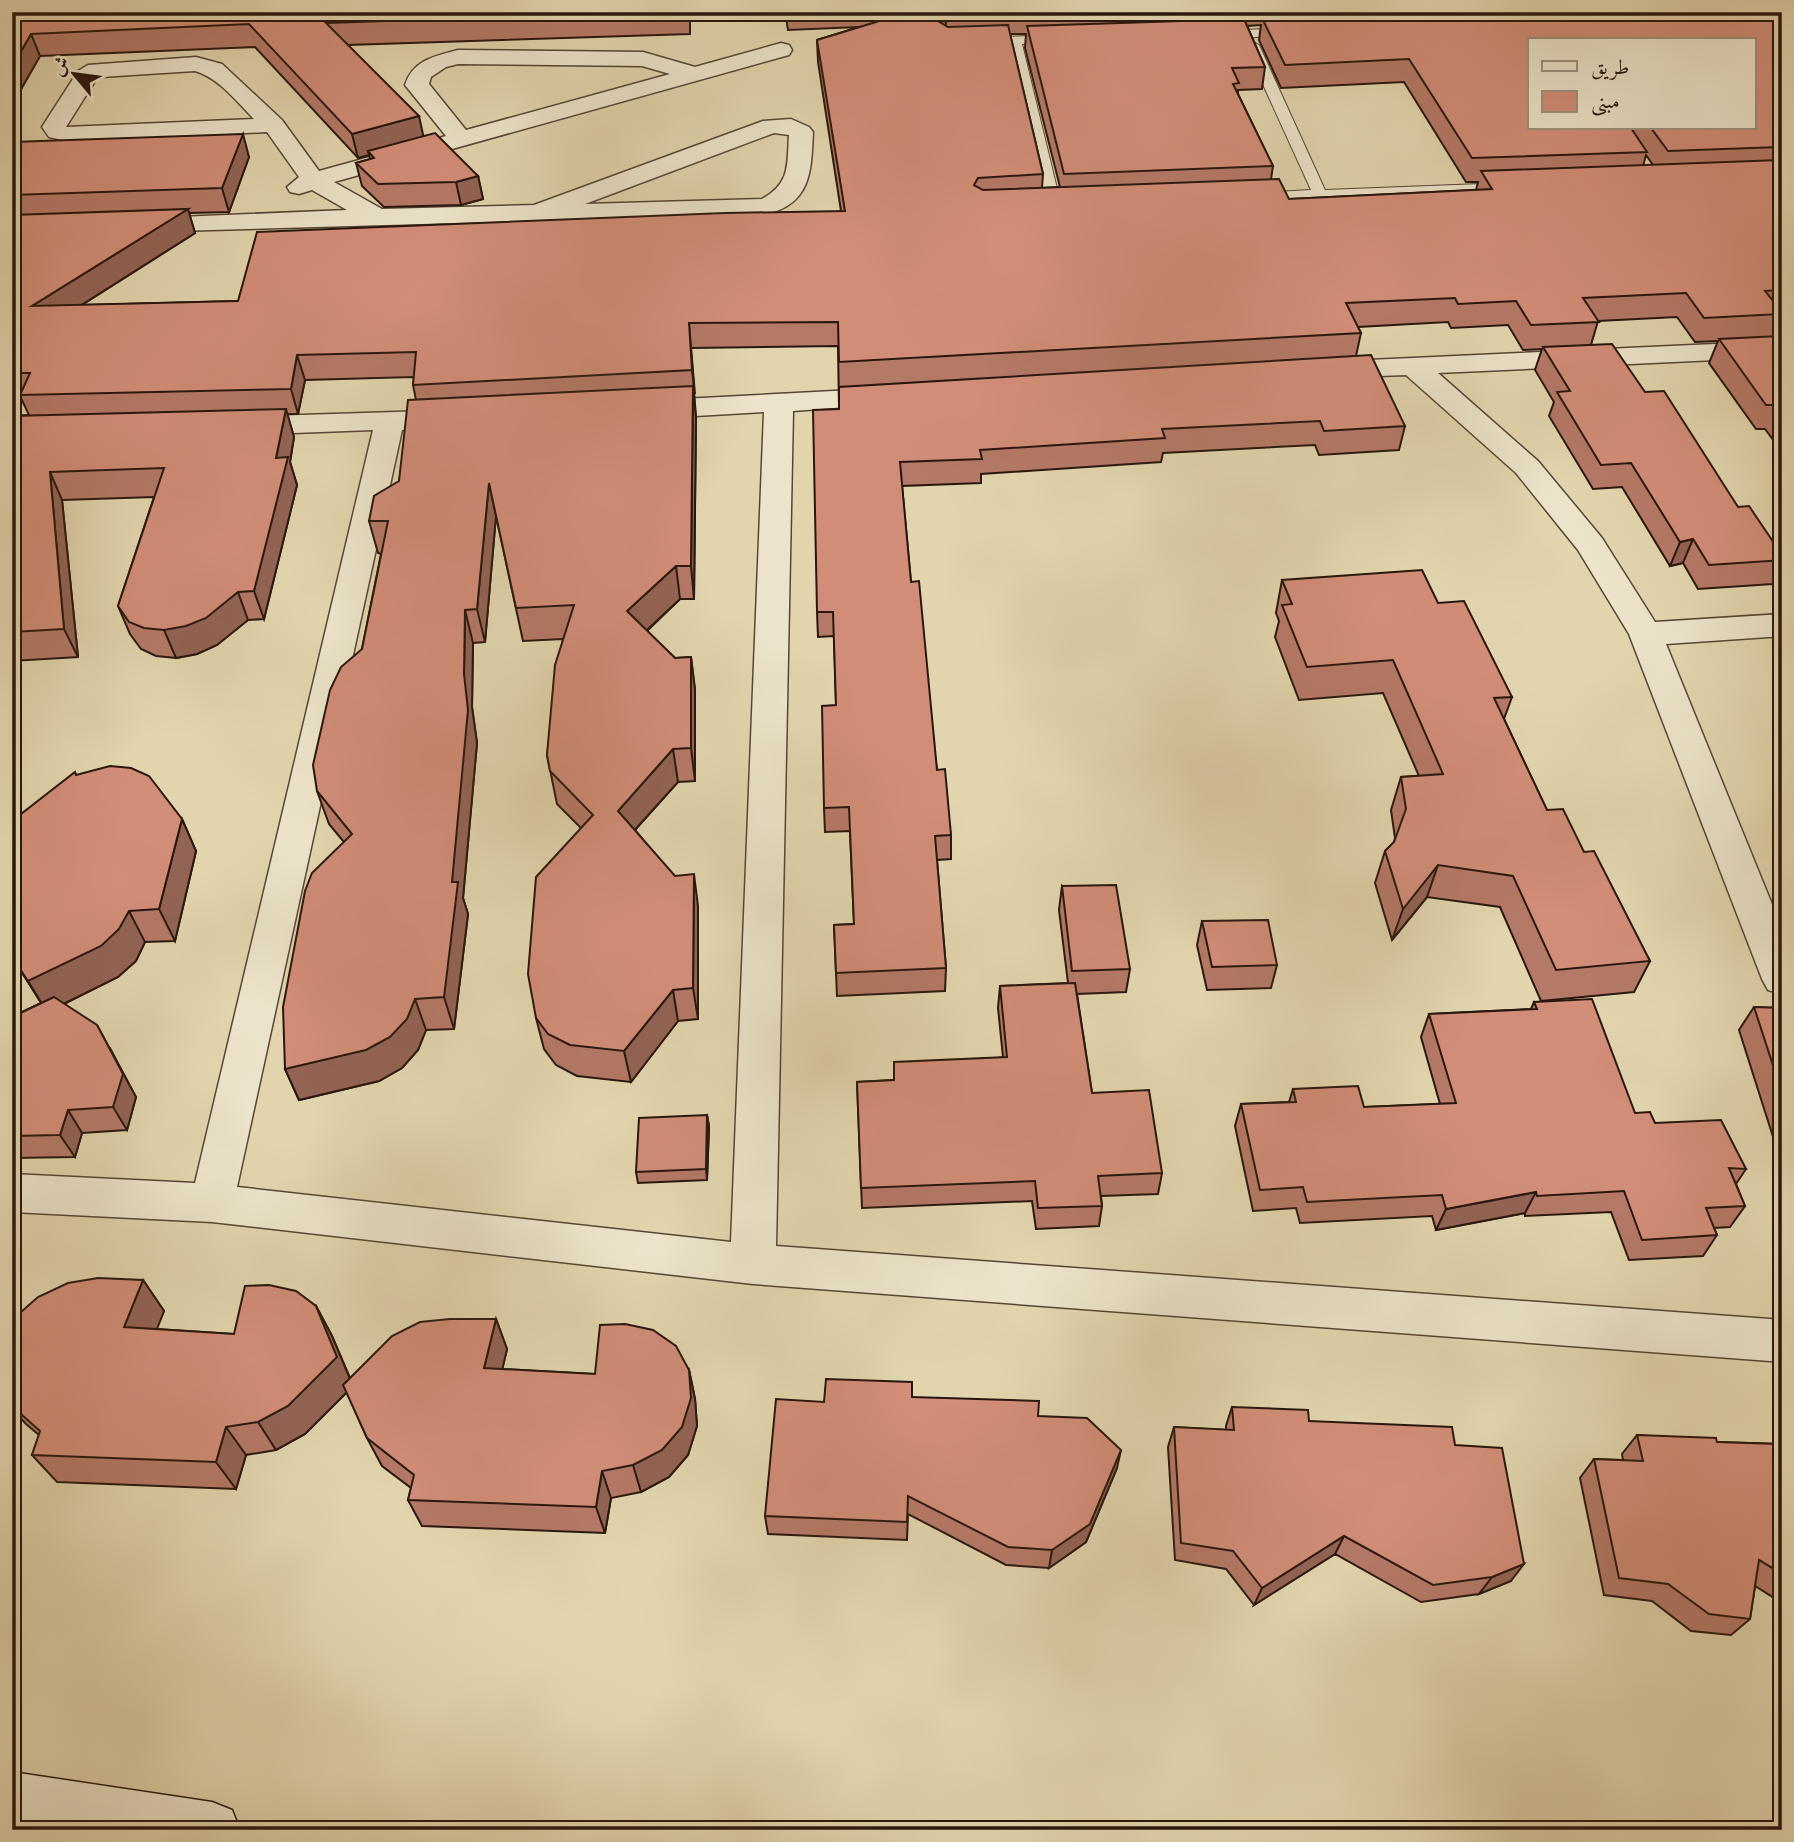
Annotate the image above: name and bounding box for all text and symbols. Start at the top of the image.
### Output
north arrow [38,38,108,108]
legend [1528,38,1756,130]
text: ش [46,53,74,80]
text: طريق [1591,55,1629,80]
text: مبنى [1591,89,1620,116]

